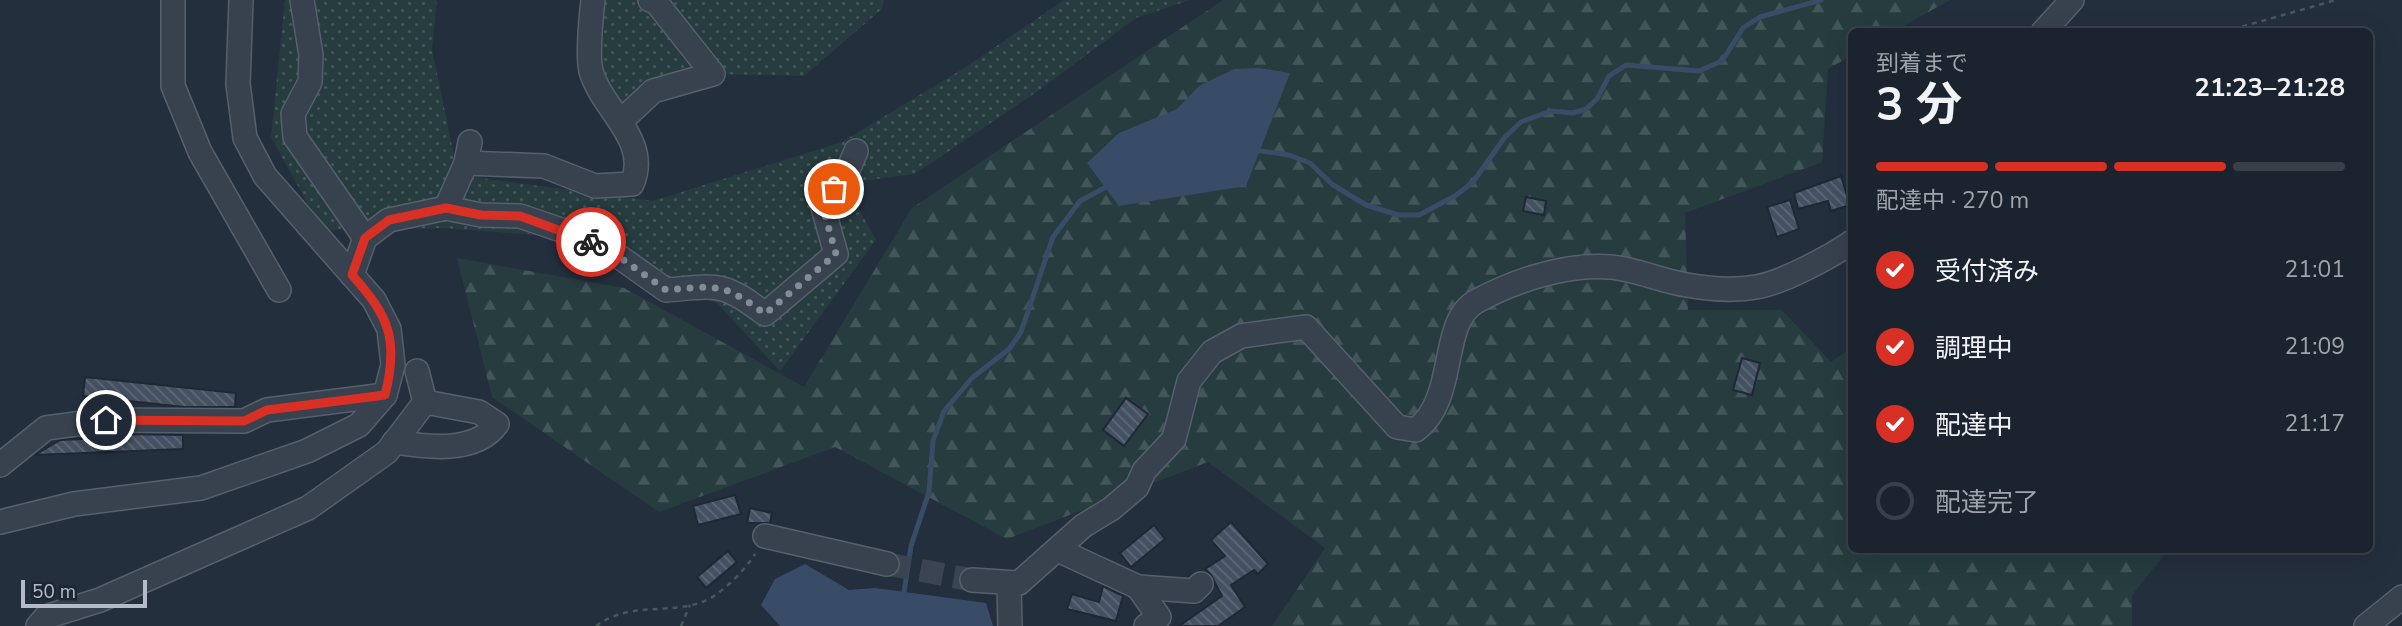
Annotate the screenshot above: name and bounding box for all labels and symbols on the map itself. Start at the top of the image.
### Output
pin [804,159,864,219]
courier [556,207,626,277]
pin [76,390,136,450]
scale bar [21,577,147,609]

